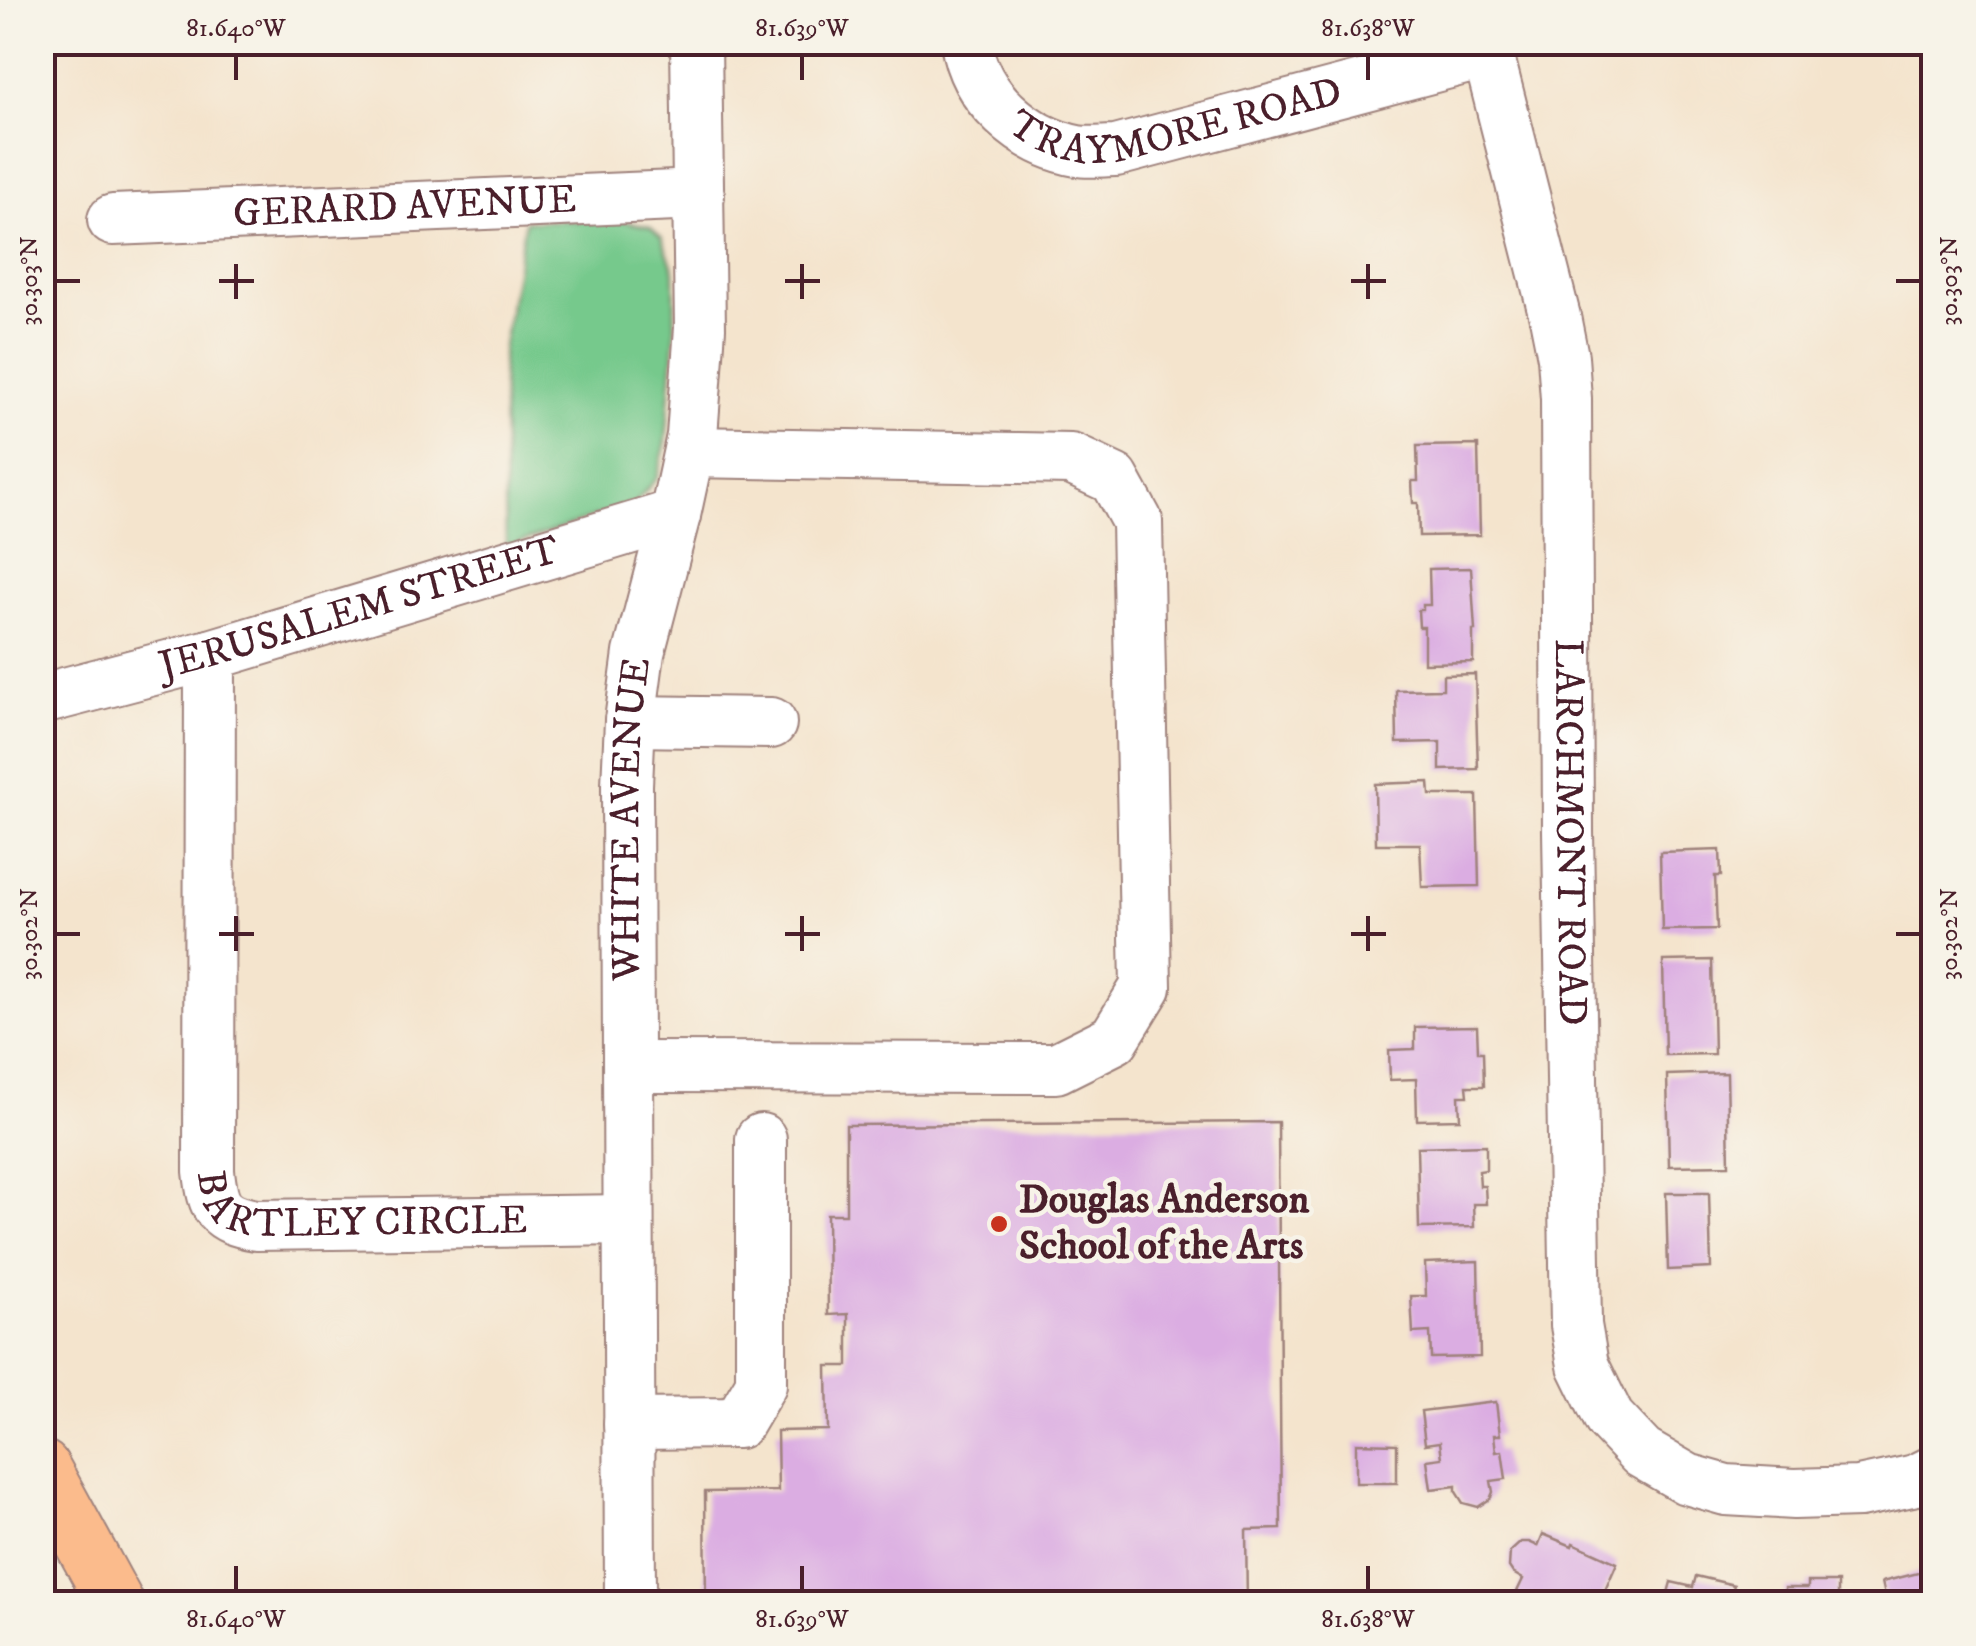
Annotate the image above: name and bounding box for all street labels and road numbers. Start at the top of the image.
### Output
street label: TRAYMORE ROAD [998,67,1347,178]
street label: GERARD AVENUE [232,175,577,240]
street label: JERUSALEM STREET [150,526,566,693]
street label: LARCHMONT ROAD [1542,639,1596,1026]
street label: WHITE AVENUE [602,654,663,982]
street label: BARTLEY CIRCLE [184,1167,528,1250]

